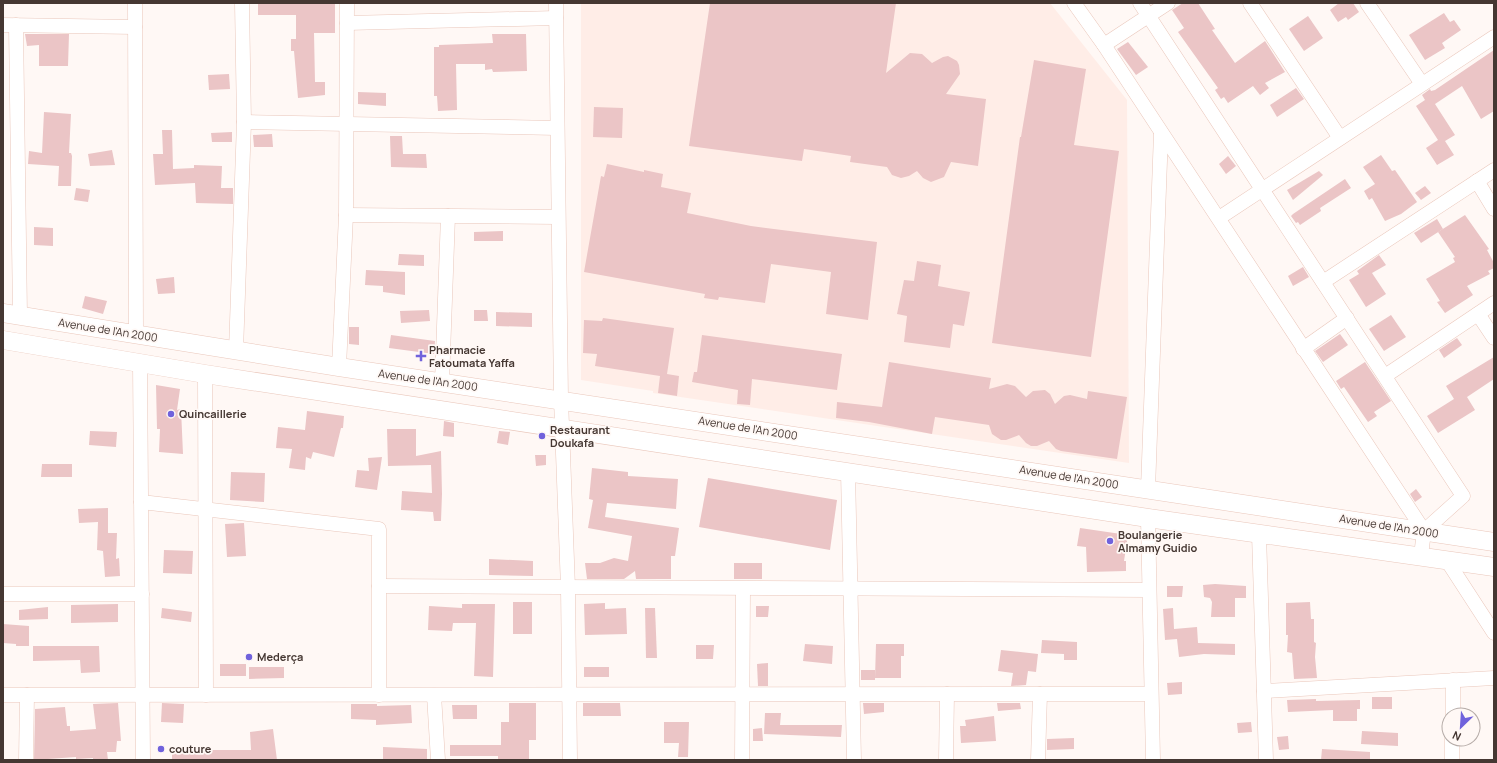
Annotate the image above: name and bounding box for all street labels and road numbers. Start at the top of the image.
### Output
street label: Avenue de l'An 2000 [57,314,159,345]
street label: Avenue de l'An 2000 [377,365,479,394]
street label: Avenue de l'An 2000 [697,412,799,443]
street label: Avenue de l'An 2000 [1018,461,1120,492]
street label: Avenue de l'An 2000 [1338,510,1440,541]

